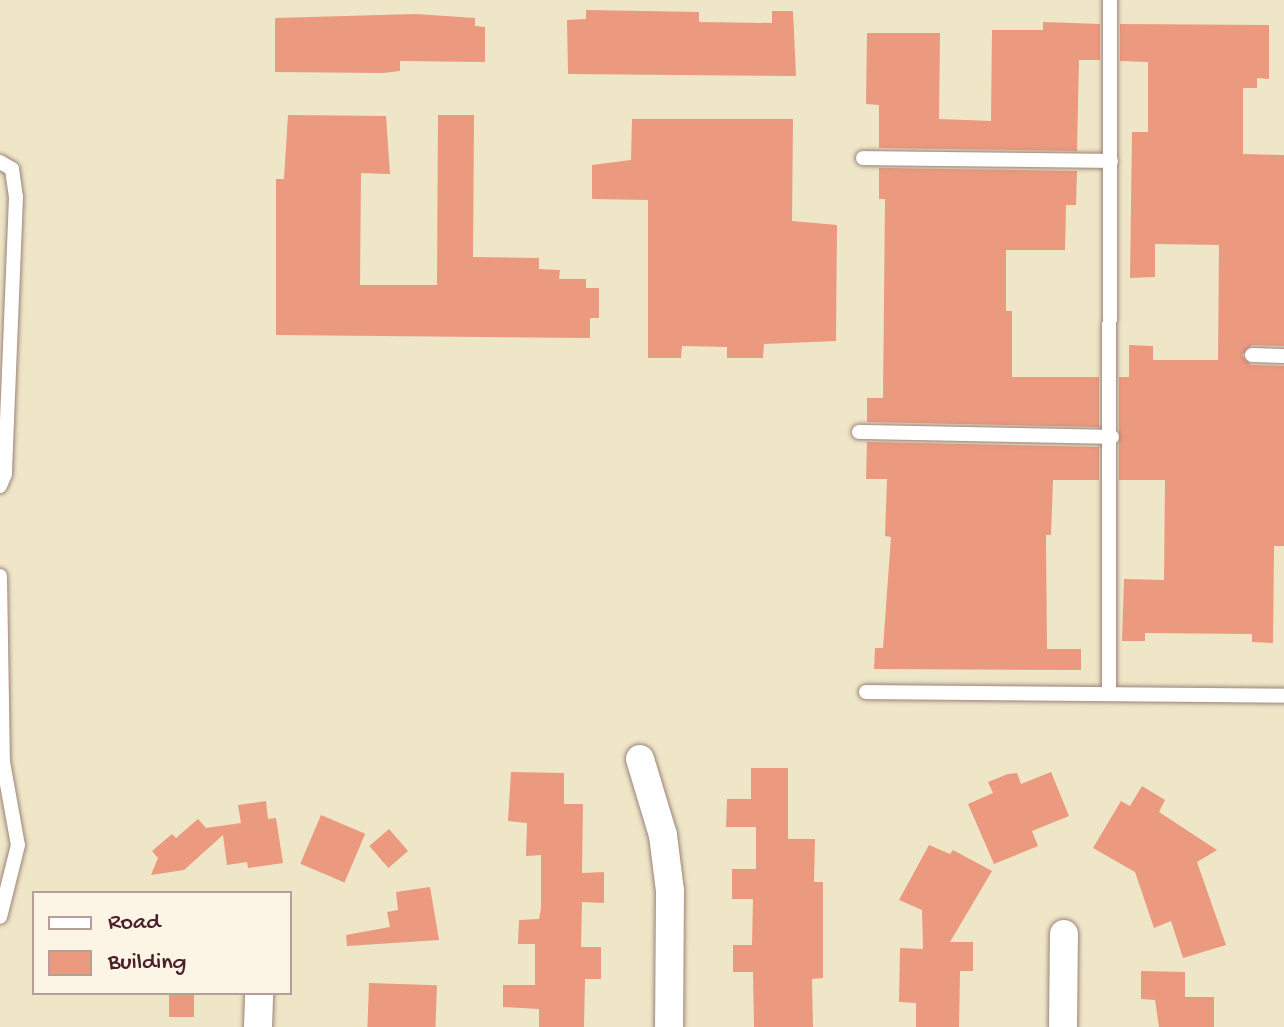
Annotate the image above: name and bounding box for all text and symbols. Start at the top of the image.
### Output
legend [32,891,292,995]
text: Road [108,909,160,938]
text: Building [108,949,186,978]

